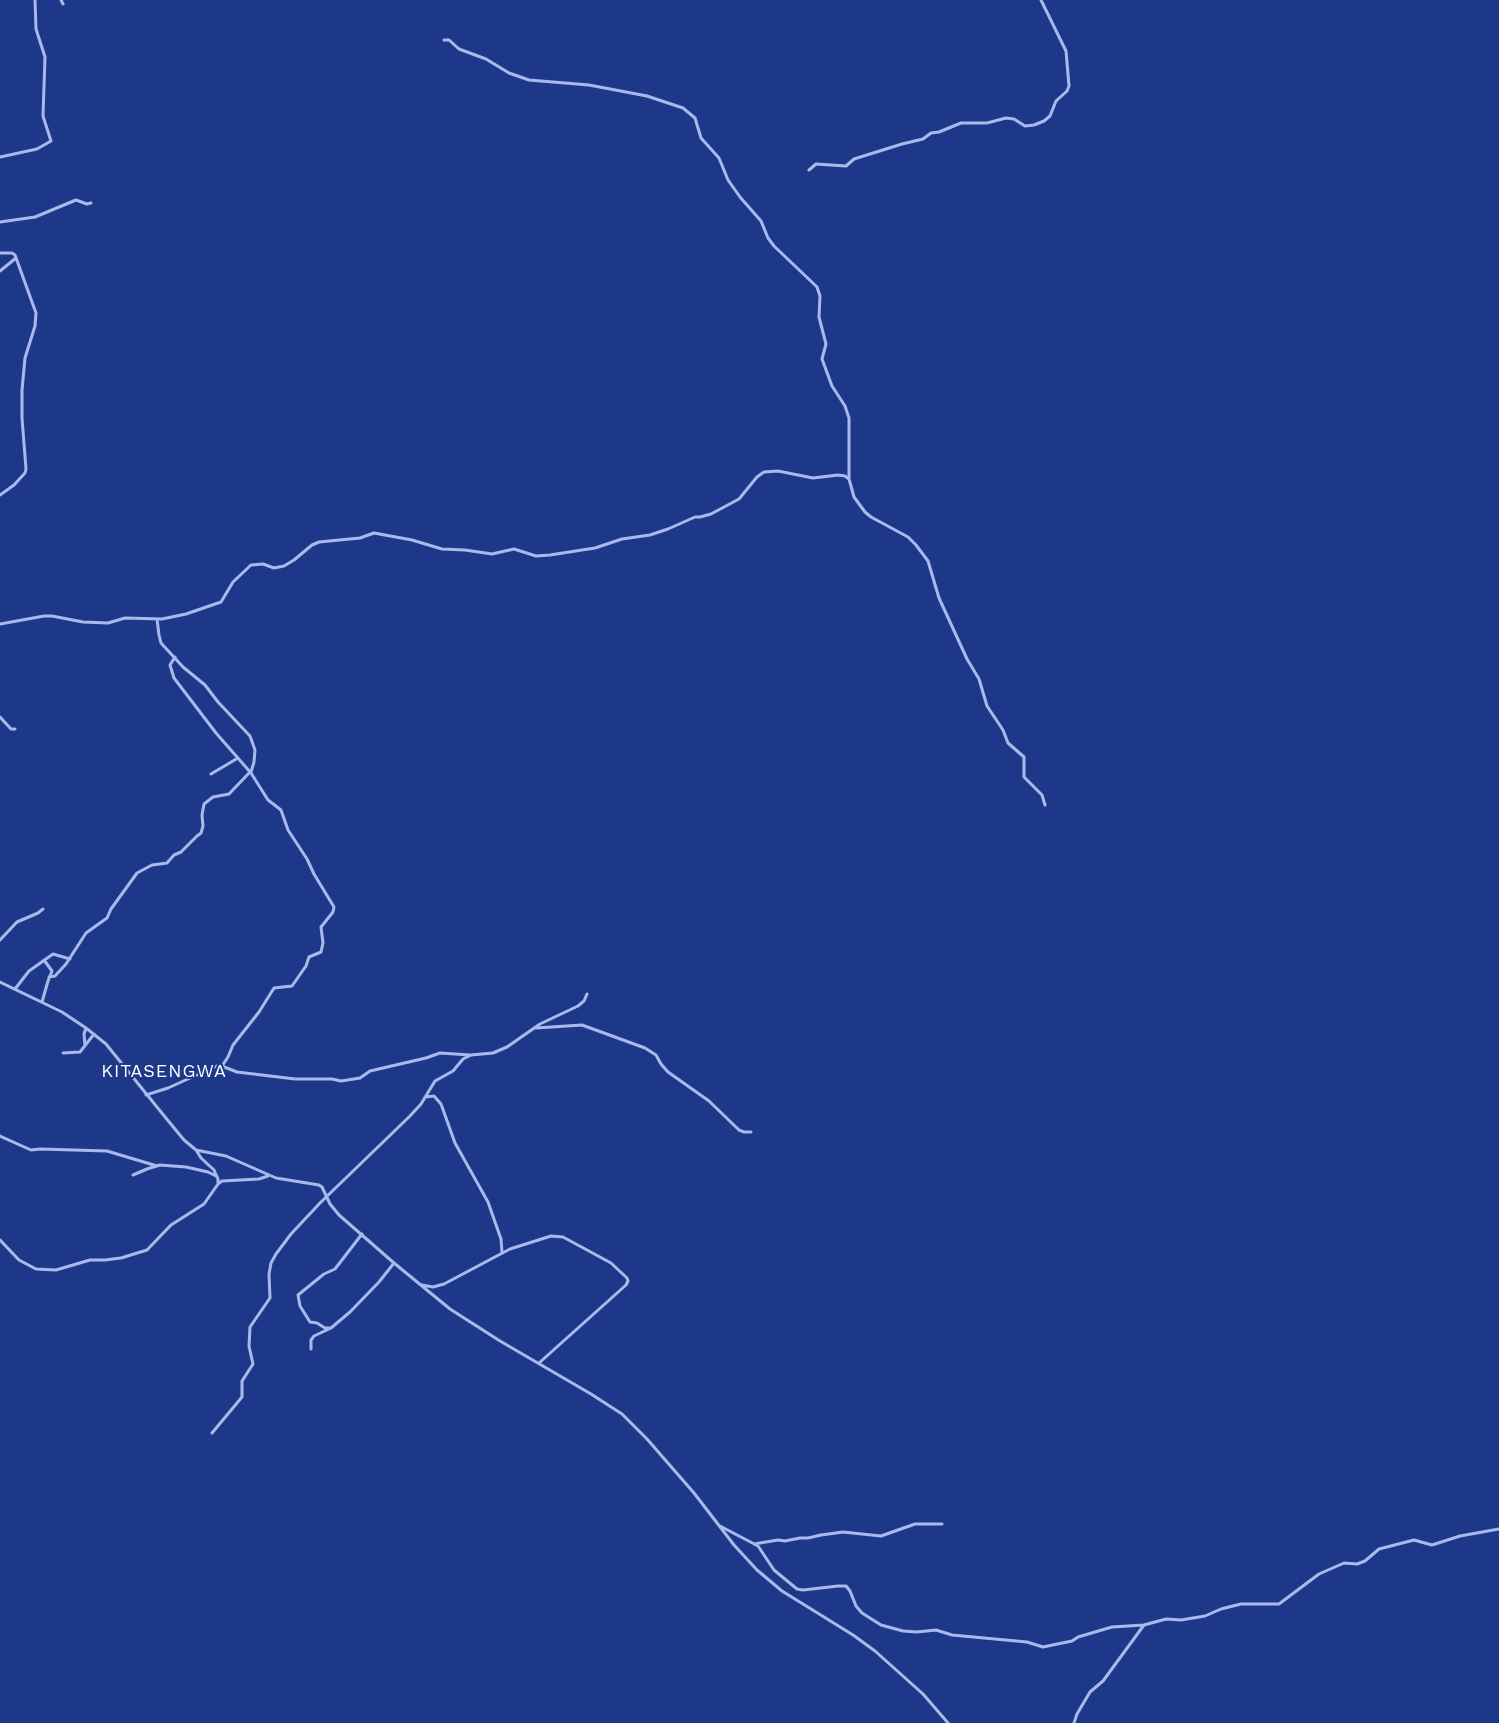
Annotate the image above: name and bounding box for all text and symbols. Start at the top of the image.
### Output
district label: KITASENGWA [100,1061,228,1083]

